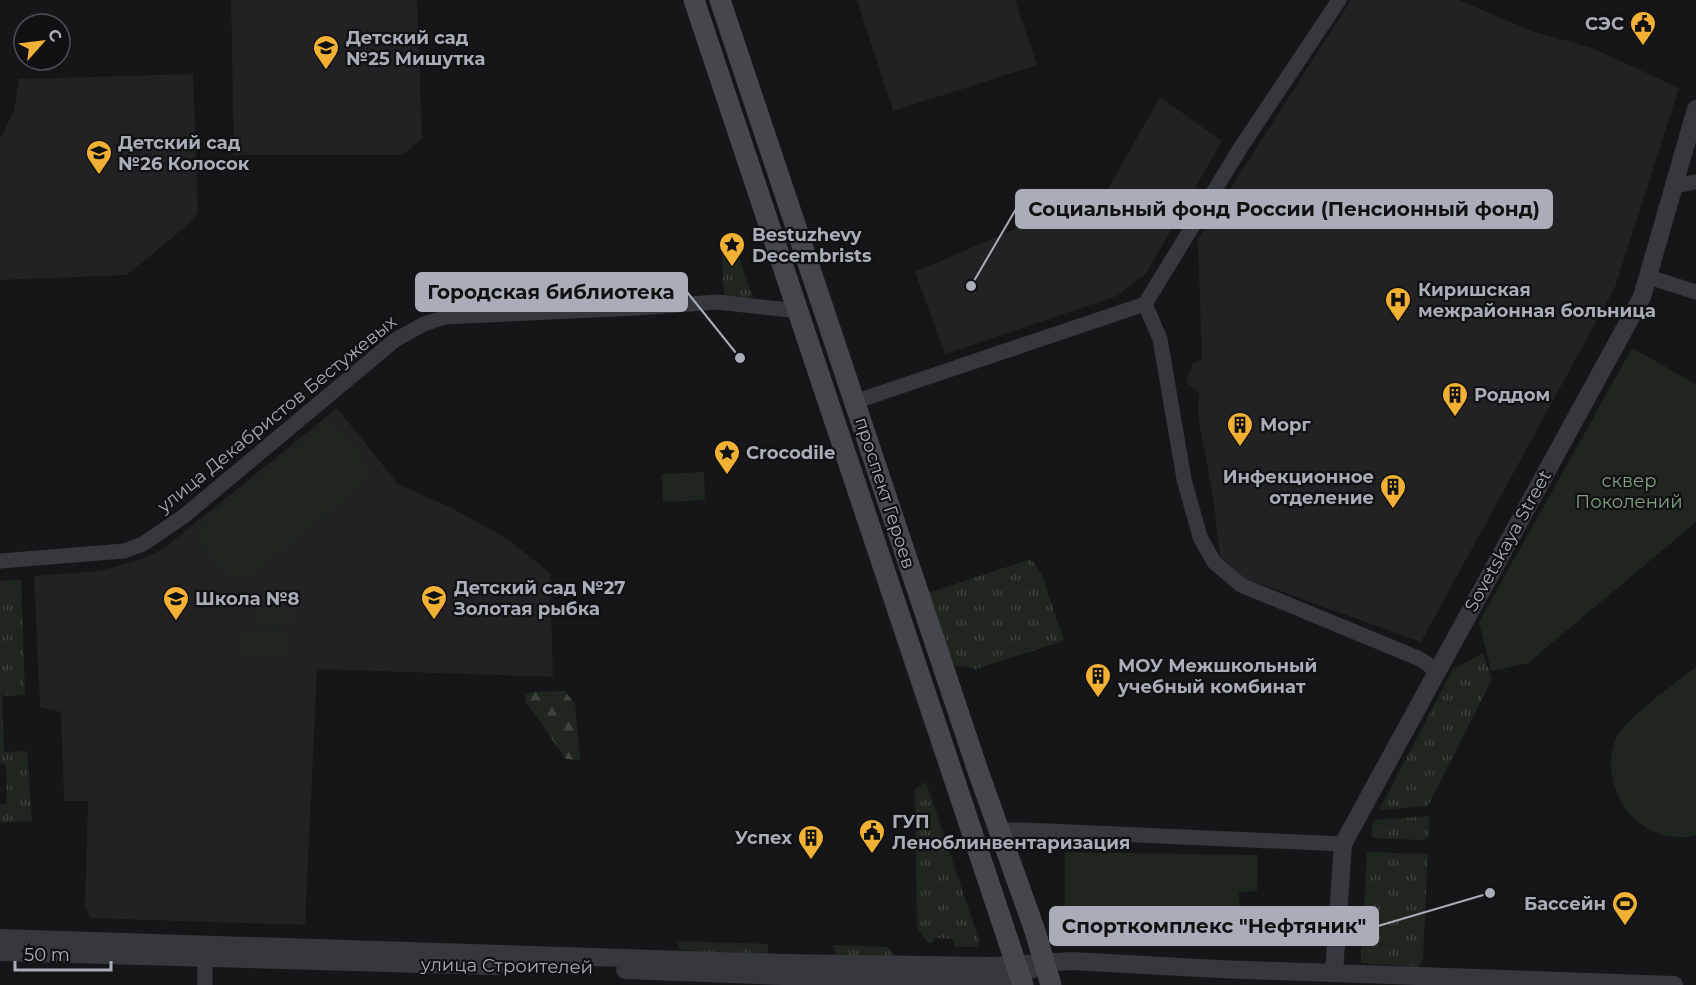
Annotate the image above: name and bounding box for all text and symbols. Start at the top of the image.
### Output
public building icon: СЭС [1628,9,1658,47]
north arrow [12,12,72,72]
place label: СЭС [1585,13,1624,35]
text: С [44,26,66,45]
place label: Детский сад №25 Мишутка [346,27,485,70]
school or university icon: Детский сад №25 Мишутка [311,33,341,71]
place label: Детский сад №26 Колосок [118,132,250,175]
school or university icon: Детский сад №26 Колосок [84,138,114,176]
callout: Социальный фонд России (Пенсионный фонд) [1016,190,1552,228]
text: Социальный фонд России (Пенсионный фонд) [1028,197,1540,221]
place label: Bestuzhevy Decembrists [752,224,872,267]
place icon: Bestuzhevy Decembrists [717,230,747,268]
callout: Городская библиотека [416,273,687,311]
place label: Киришская межрайонная больница [1418,279,1656,322]
text: Городская библиотека [427,280,675,304]
hospital icon: Киришская межрайонная больница [1383,285,1413,323]
street label: улица Декабристов Бестужевых [152,310,401,518]
building icon: Роддом [1440,380,1470,418]
place label: Роддом [1474,384,1550,406]
building icon: Морг [1225,410,1255,448]
street label: проспект Героев [850,414,920,572]
place label: Морг [1260,414,1312,436]
place icon: Crocodile [712,438,742,476]
place label: Crocodile [746,442,835,464]
place label: Инфекционное отделение [1223,466,1374,509]
street label: Sovetskaya Street [1460,466,1556,616]
park label: сквер Поколений [1575,470,1683,513]
building icon: Инфекционное отделение [1378,472,1408,510]
place label: Детский сад №27 Золотая рыбка [453,577,625,620]
school or university icon: Детский сад №27 Золотая рыбка [419,583,449,621]
school or university icon: Школа №8 [161,584,191,622]
place label: Школа №8 [195,588,300,610]
place label: МОУ Межшкольный учебный комбинат [1117,655,1317,698]
building icon: МОУ Межшкольный учебный комбинат [1083,661,1113,699]
place label: ГУП Леноблинвентаризация [892,811,1130,854]
public building icon: ГУП Леноблинвентаризация [857,817,887,855]
building icon: Успех [796,823,826,861]
place label: Успех [735,827,792,849]
sports icon: Бассейн [1610,889,1640,927]
place label: Бассейн [1524,893,1606,915]
callout: Спорткомплекс "Нефтяник" [1050,907,1378,945]
text: Спорткомплекс "Нефтяник" [1062,914,1366,938]
scale bar [15,934,111,972]
text: 50 m [24,944,70,966]
street label: улица Строителей [420,953,593,979]

